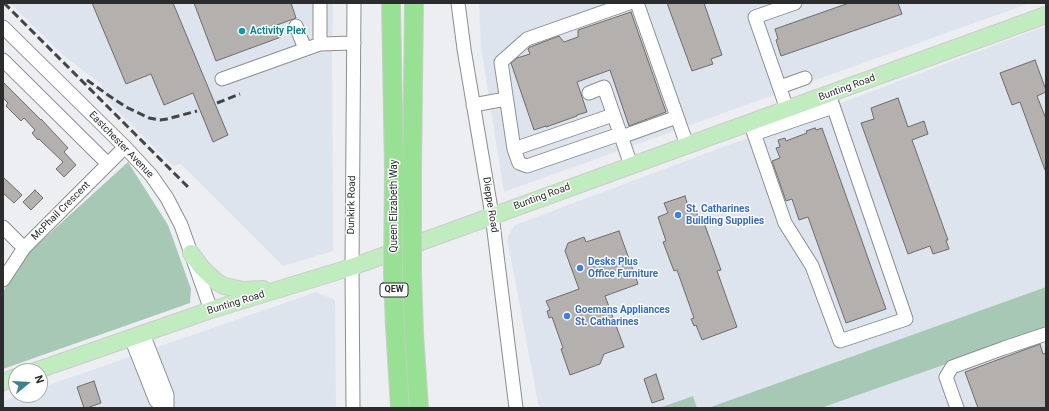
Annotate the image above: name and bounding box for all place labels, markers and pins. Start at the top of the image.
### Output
place label: Activity Plex [250,25,306,37]
marker: Activity Plex [237,26,247,36]
place label: St. Catharines Building Supplies [686,203,764,226]
marker: St. Catharines Building Supplies [673,210,683,220]
place label: Desks Plus Office Furniture [588,256,658,280]
marker: Desks Plus Office Furniture [575,263,585,273]
place label: Goemans Appliances St. Catharines [575,304,670,328]
marker: Goemans Appliances St. Catharines [562,311,572,321]

